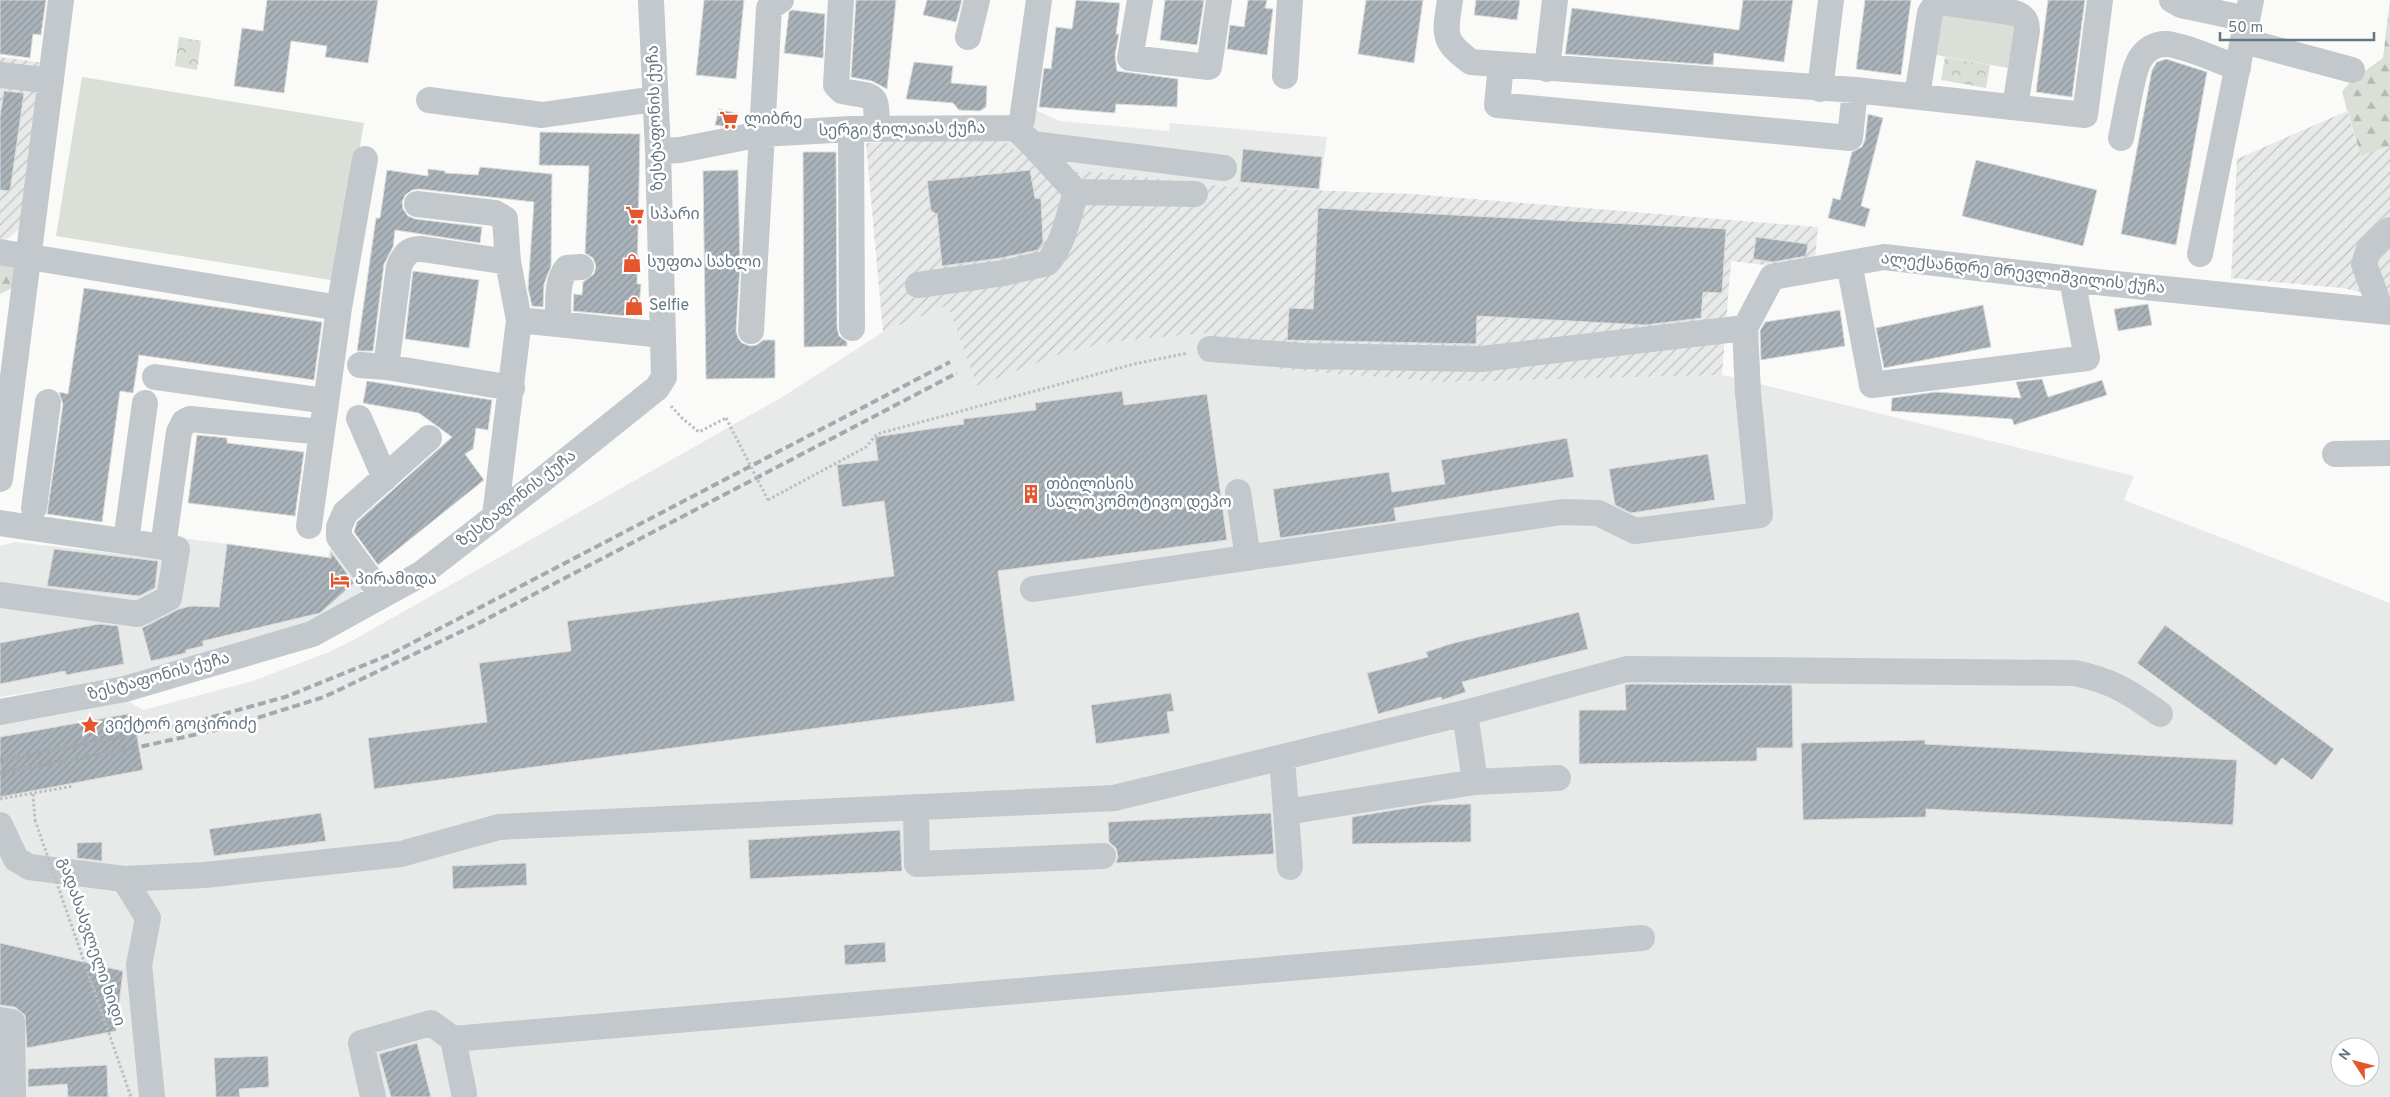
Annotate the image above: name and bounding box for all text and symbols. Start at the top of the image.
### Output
scale bar [2220,10,2374,42]
text: 50 m [2228,19,2263,38]
street label: ზესტაფონის ქუჩა [643,45,669,191]
supermarket icon: ლიბრე [718,109,740,131]
place label: ლიბრე [744,110,802,130]
street label: სერგი ჭილაიას ქუჩა [818,119,986,141]
supermarket icon: სპარი [624,204,646,226]
place label: სპარი [650,205,700,225]
street label: ალექსანდრე მრევლიშვილის ქუჩა [1880,249,2166,299]
shop icon: სუფთა სახლი [621,252,643,274]
place label: სუფთა სახლი [647,253,761,273]
shop icon: Selfie [623,295,645,317]
place label: Selfie [649,296,689,316]
street label: ზესტაფონის ქუჩა [453,446,581,552]
place label: თბილისის სალოკომოტივო დეპო [1046,475,1232,513]
building icon: თბილისის სალოკომოტივო დეპო [1020,483,1042,505]
hotel icon: პირამიდა [329,569,351,591]
place label: პირამიდა [355,570,437,590]
street label: ზესტაფონის ქუჩა [86,648,232,706]
place icon: ვიქტორ გოცირიძე [79,714,101,736]
place label: ვიქტორ გოცირიძე [105,715,257,735]
street label: გადასასვლელი ხიდი [53,855,129,1029]
north arrow [2330,1037,2380,1087]
text: N [2336,1046,2356,1064]

